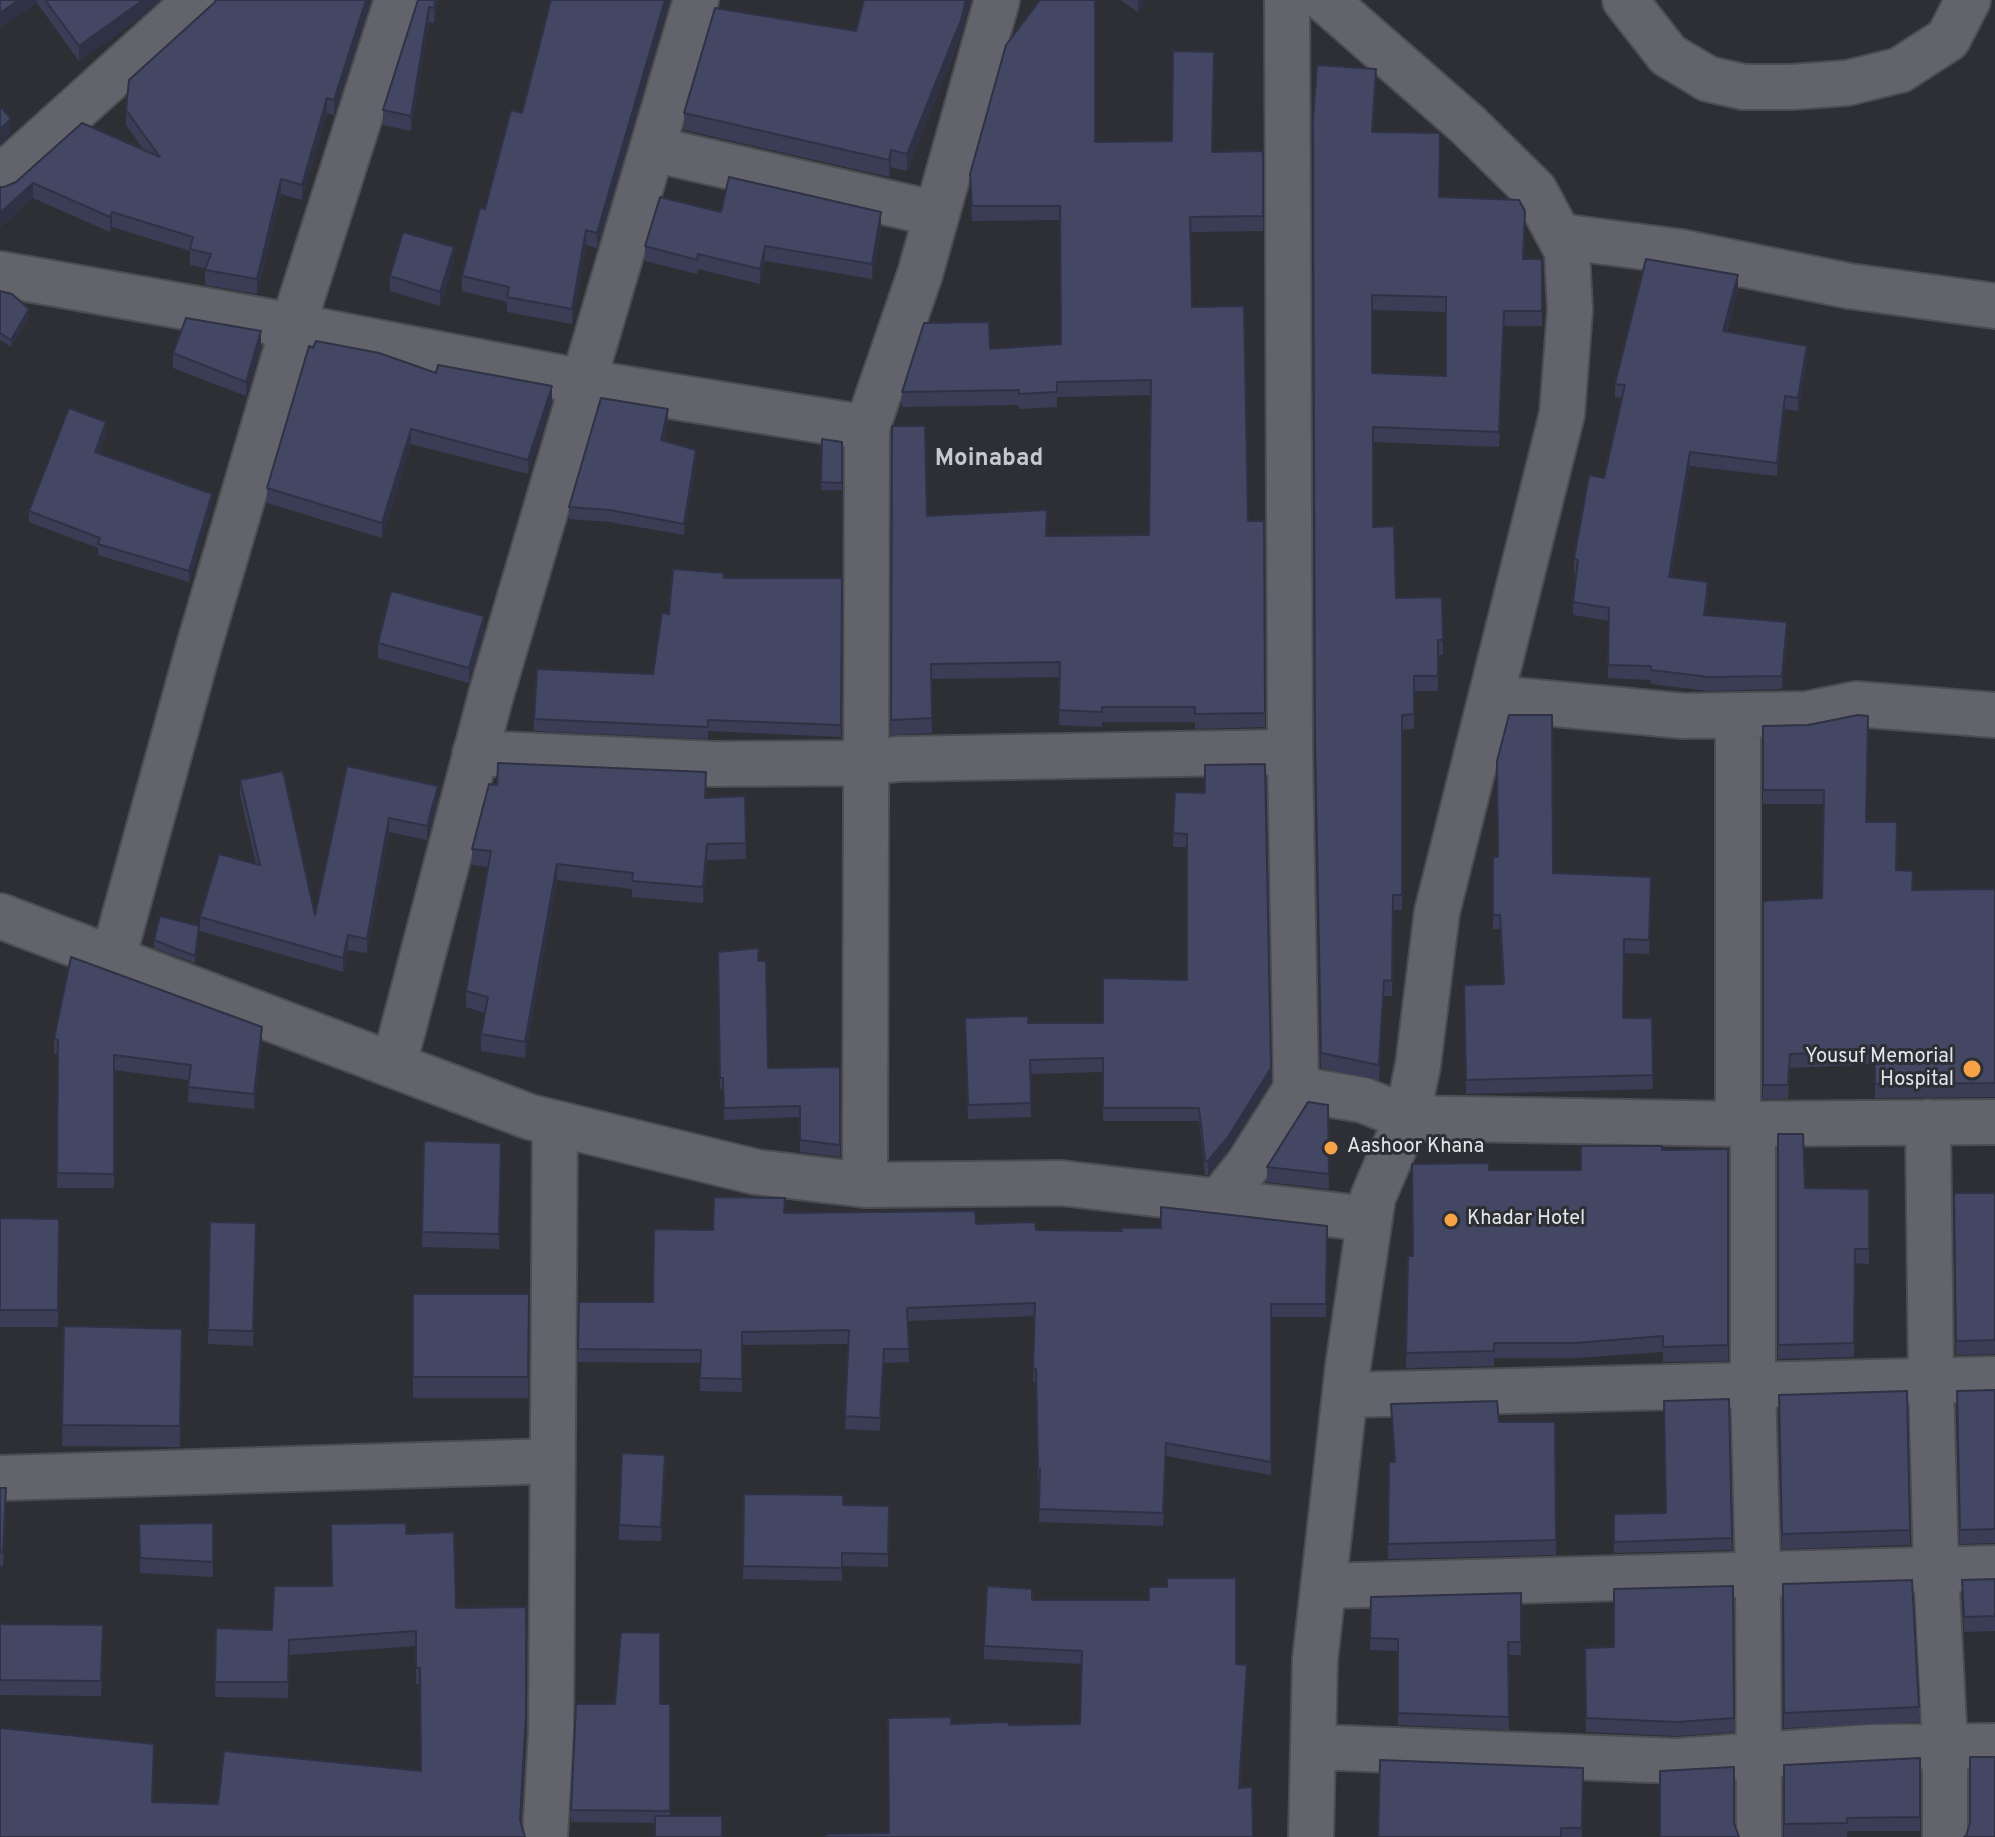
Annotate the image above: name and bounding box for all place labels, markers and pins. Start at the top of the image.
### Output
place label: Yousuf Memorial Hospital [1805,1046,1954,1093]
marker: Yousuf Memorial Hospital [1961,1058,1983,1080]
place label: Aashoor Khana [1347,1136,1484,1160]
marker: Aashoor Khana [1322,1139,1340,1157]
place label: Khadar Hotel [1467,1208,1585,1232]
marker: Khadar Hotel [1442,1211,1460,1229]

